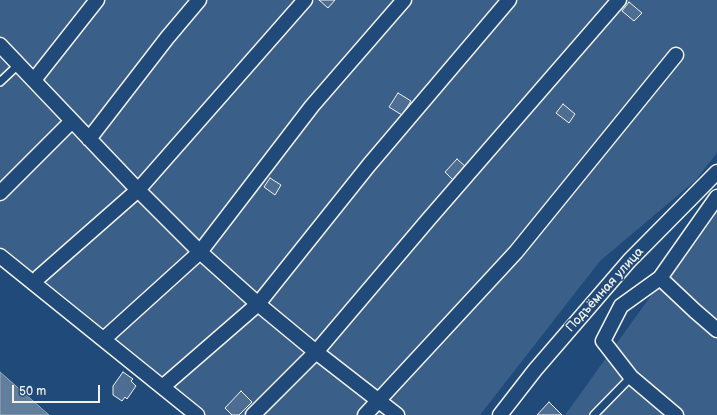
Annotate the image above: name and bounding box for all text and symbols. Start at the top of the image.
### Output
street label: Подъёмная улица [563,244,647,336]
scale bar [14,377,102,403]
text: 50 m [19,384,46,399]

